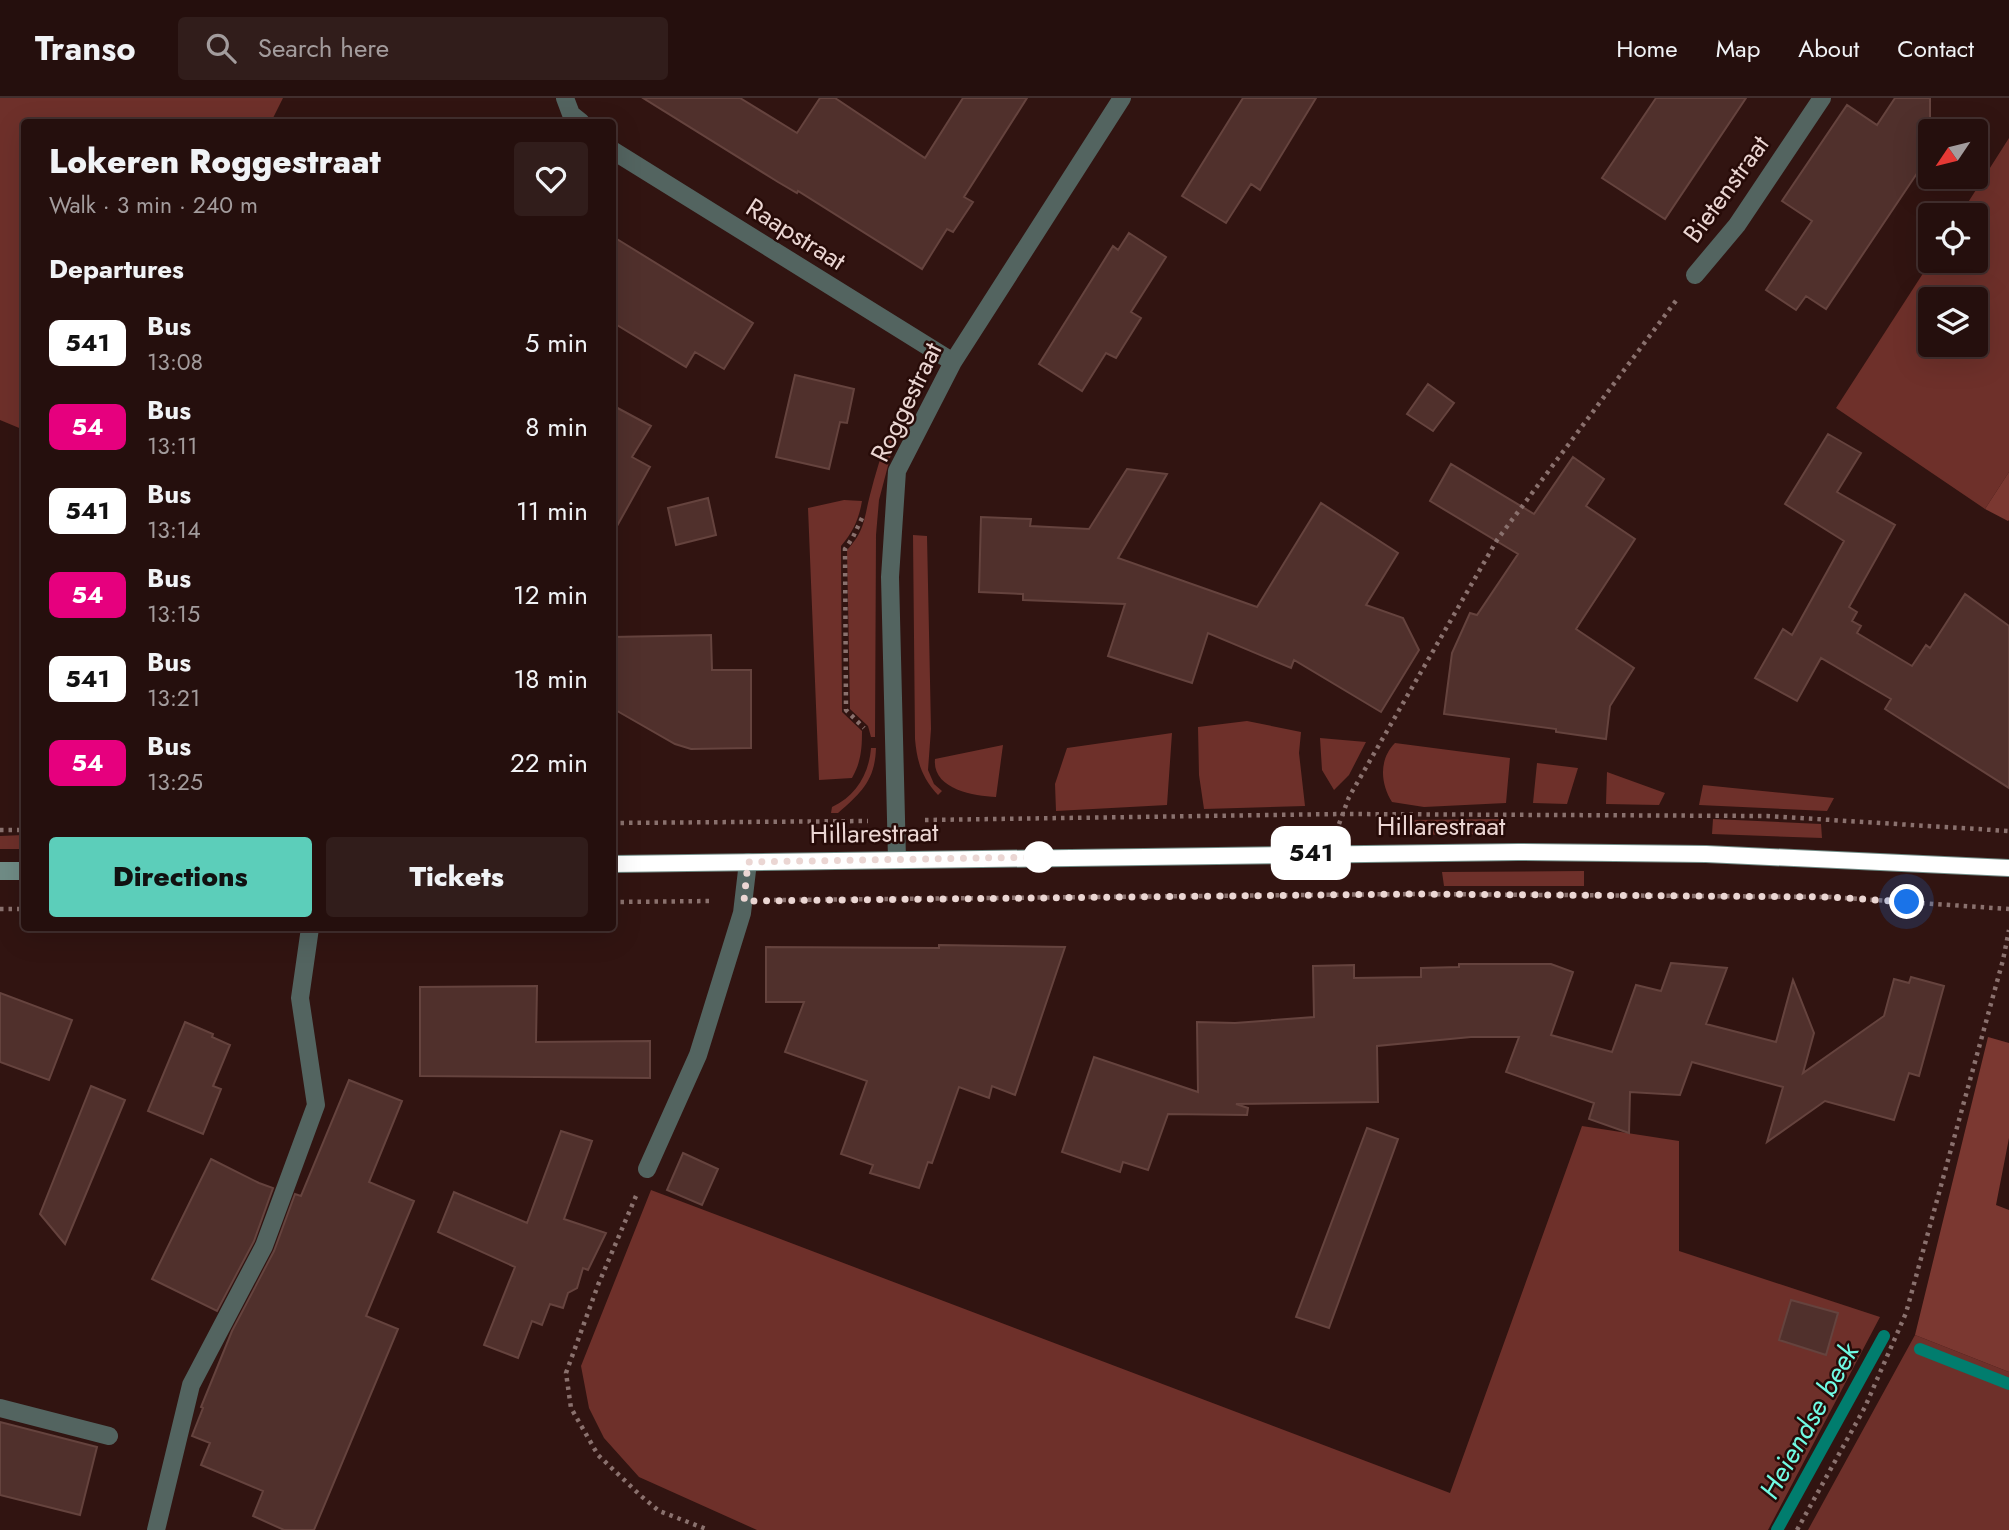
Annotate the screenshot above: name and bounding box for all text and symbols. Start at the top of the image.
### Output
search box [178,17,668,80]
text: Transo [35,25,136,72]
icon: search [202,29,240,67]
text: Search here [258,29,389,67]
text: Home [1616,31,1678,66]
text: Map [1716,31,1760,66]
text: About [1798,31,1859,66]
text: Contact [1897,31,1974,66]
north arrow [1918,119,1988,189]
map controls [1918,119,1988,357]
street label: Bietenstraat [1674,127,1779,251]
text: Lokeren Roggestraat [49,138,381,185]
button: heart [514,142,588,216]
text: Walk · 3 min · 240 m [49,188,258,222]
street label: Raapstraat [739,188,854,280]
button: locate [1918,203,1988,273]
text: Departures [49,250,184,288]
button: layers [1918,287,1988,357]
text: Bus [147,307,191,345]
text: 5 min [525,324,588,362]
text: 541 [65,325,110,360]
street label: Roggestraat [861,335,952,468]
text: 13:08 [147,345,203,379]
text: Bus [147,391,191,429]
text: 8 min [525,408,588,446]
text: 54 [71,409,104,444]
text: 13:11 [147,429,198,463]
text: Bus [147,475,191,513]
text: 11 min [516,492,588,530]
text: 541 [65,493,110,528]
text: 13:14 [147,513,201,547]
text: Bus [147,559,191,597]
text: 12 min [513,576,588,614]
text: 54 [71,577,104,612]
text: 13:15 [147,597,200,631]
text: Bus [147,643,191,681]
text: 18 min [514,660,588,698]
text: 541 [65,661,110,696]
text: 13:21 [147,681,200,715]
text: Bus [147,727,191,765]
text: 22 min [510,744,588,782]
text: 54 [71,745,104,780]
text: 13:25 [147,765,203,799]
street label: Hillarestraat [1377,807,1506,845]
street label: Hillarestraat [809,813,939,853]
line badge: 541 [1271,830,1351,876]
text: 541 [1289,835,1333,870]
button: Directions [49,837,312,917]
button: Tickets [326,837,588,917]
unlabelled marker [1024,842,1054,872]
your location [1889,884,1924,919]
water label: Heiendse beek [1749,1334,1869,1507]

